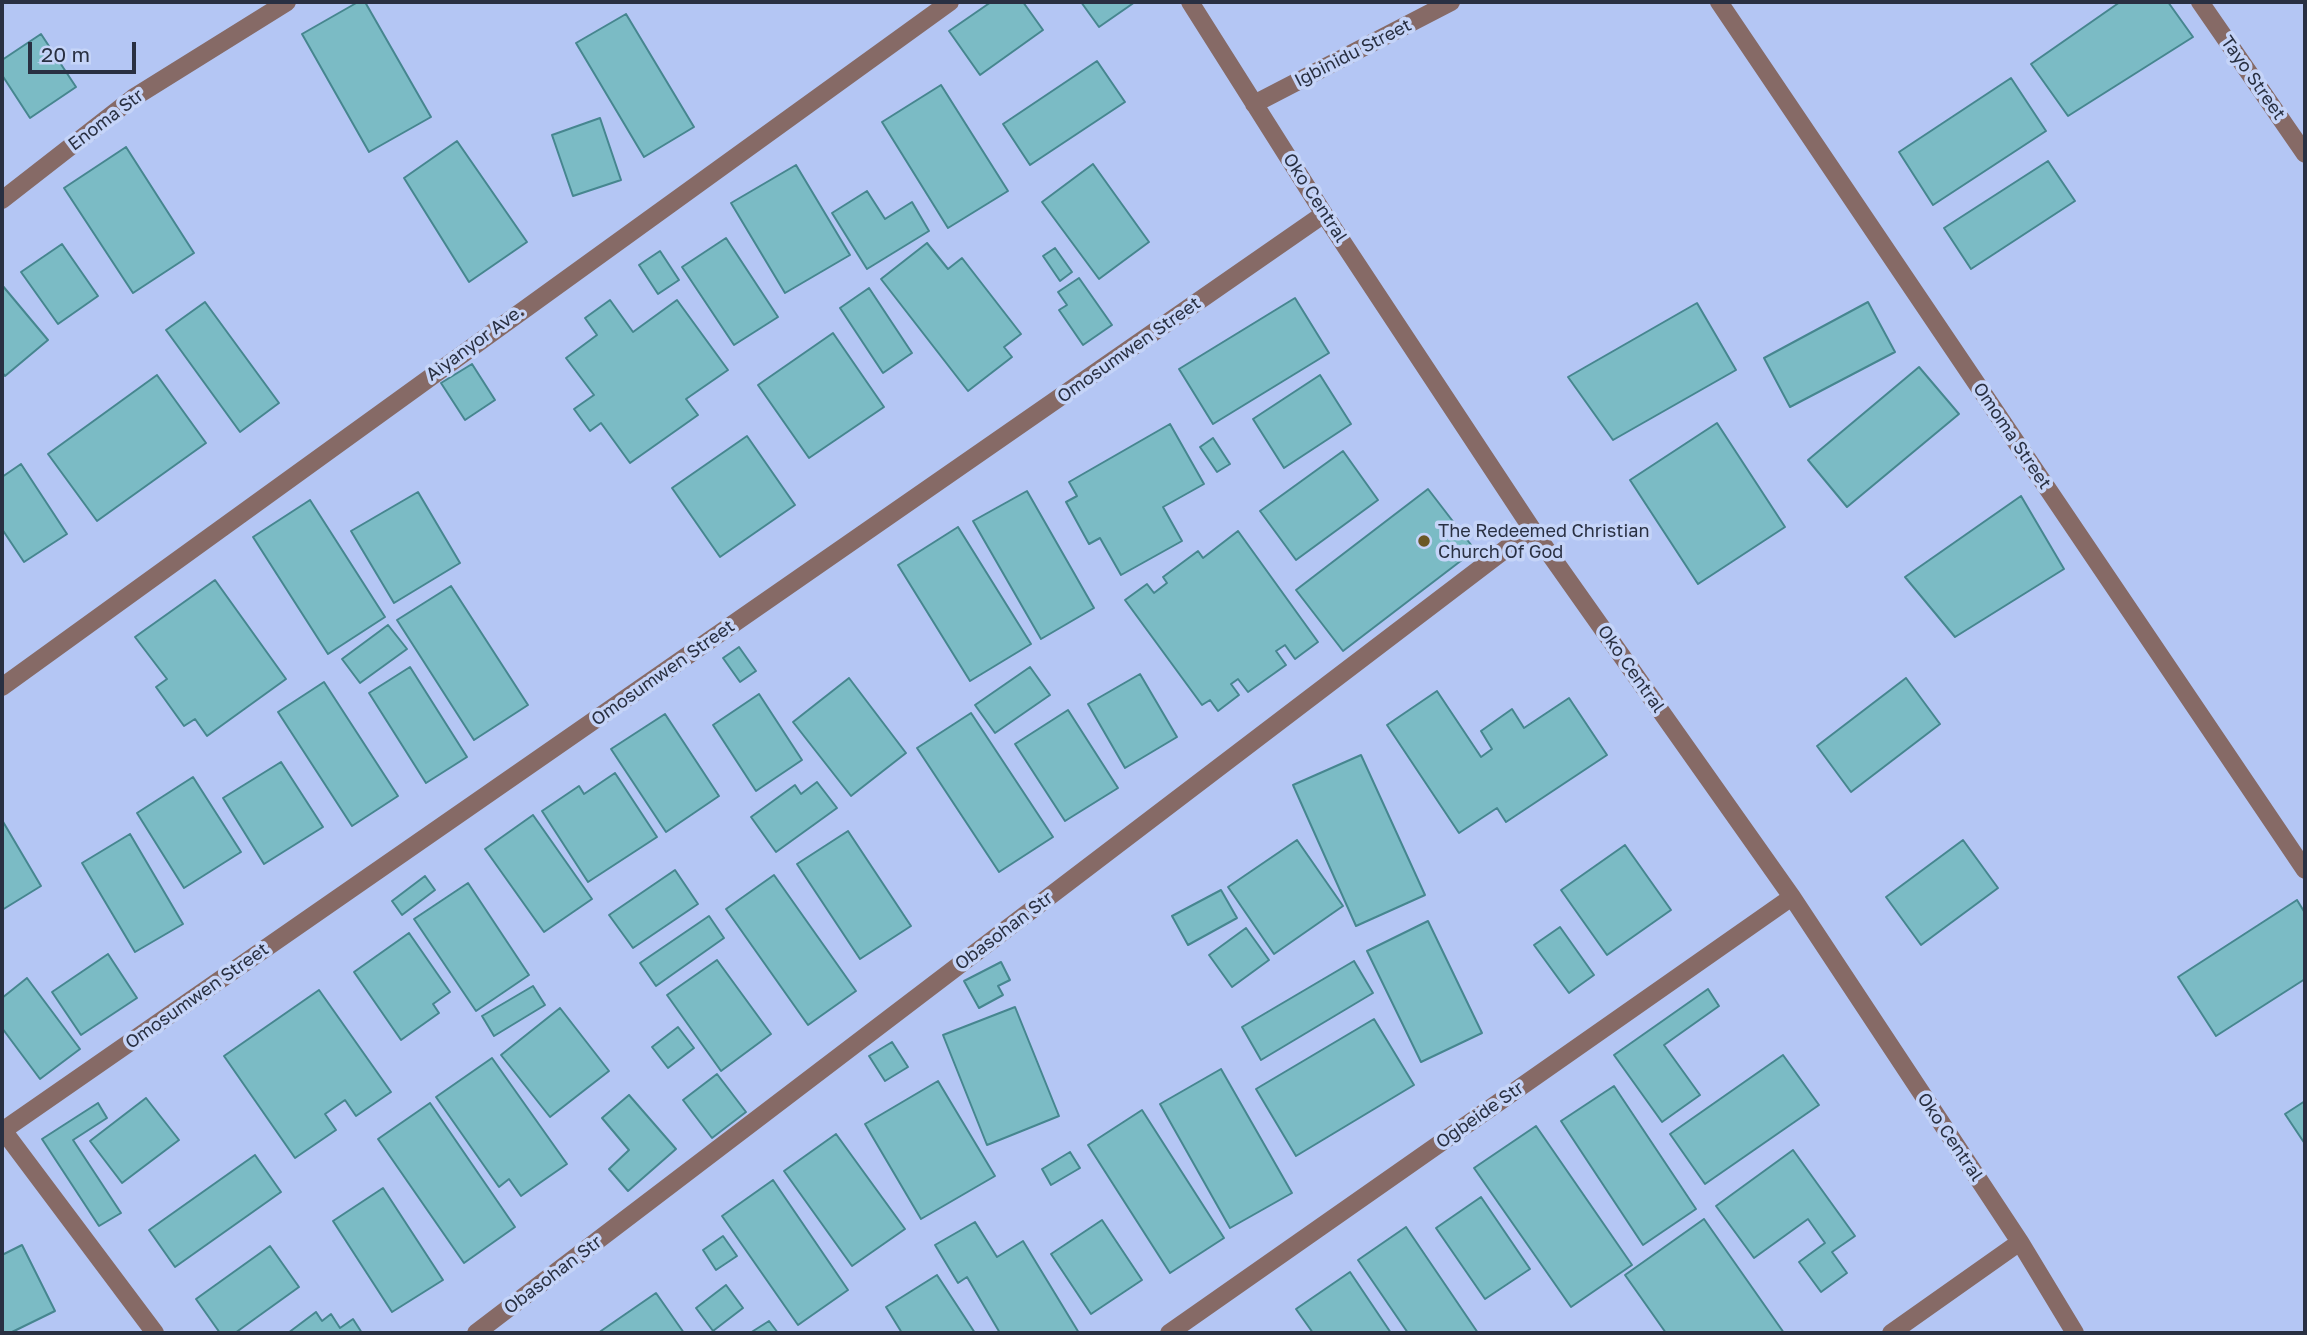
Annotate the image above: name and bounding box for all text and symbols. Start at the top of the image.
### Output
street label: Igbinidu Street [1291,14,1415,92]
scale bar [32,28,140,72]
street label: Tayo Street [2216,32,2290,124]
text: 20 m [41,41,90,67]
street label: Enoma Str [64,85,148,155]
street label: Oko Central [1278,149,1352,247]
street label: Omosumwen Street [1053,292,1205,408]
street label: Aiyanyor Ave. [422,300,528,386]
street label: Omoma Street [1968,379,2056,493]
place label: The Redeemed Christian Church Of God [1438,520,1650,562]
marker: The Redeemed Christian Church Of God [1416,533,1432,549]
street label: Omosumwen Street [587,615,739,731]
street label: Oko Central [1593,621,1669,717]
street label: Obasohan Str [951,887,1057,975]
street label: Omosumwen Street [121,938,273,1054]
street label: Ogbeide Str [1432,1077,1528,1153]
street label: Oko Central [1913,1089,1987,1185]
street label: Obasohan Str [500,1231,606,1319]

